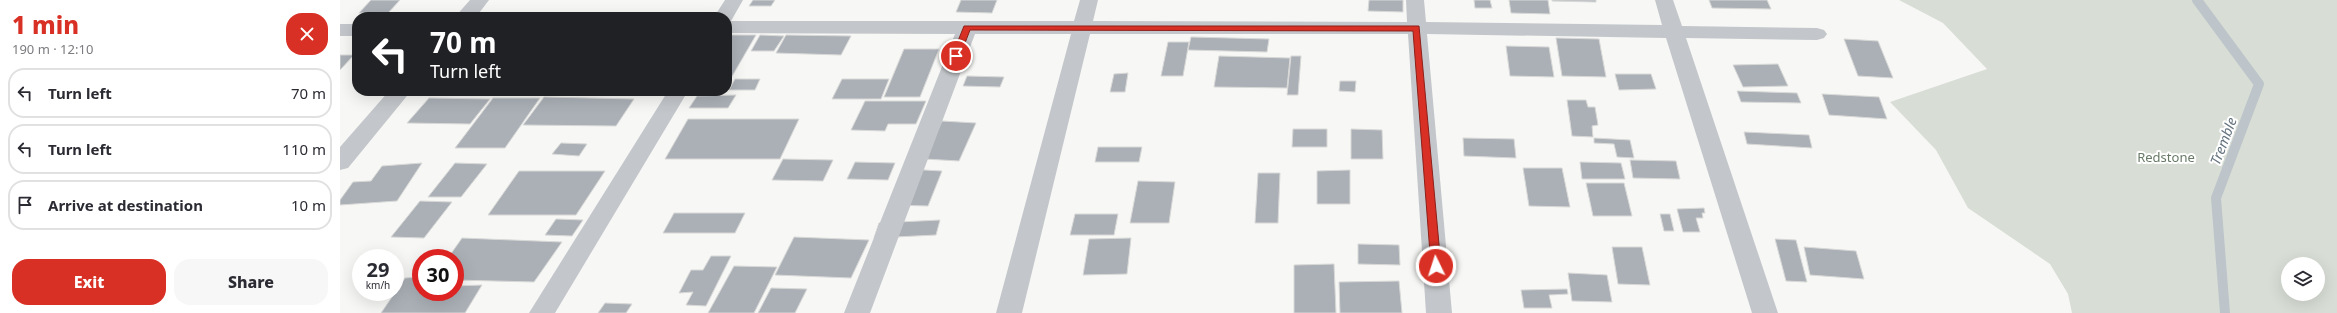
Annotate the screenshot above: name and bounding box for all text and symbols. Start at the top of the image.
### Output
text: 1 min [12,8,79,41]
button: close [286,13,328,55]
text: 70 m [430,23,497,61]
icon: left [364,28,416,80]
pin [939,39,973,73]
text: 190 m · 12:10 [12,40,93,58]
icon: arrive [945,45,967,67]
text: Turn left [430,59,501,83]
icon: left [14,82,36,104]
text: Turn left [48,83,112,103]
text: 70 m [291,83,326,103]
water label: Tremble [2205,114,2241,168]
icon: left [14,138,36,160]
text: Turn left [48,139,112,159]
text: 110 m [282,139,326,159]
park label: Redstone [2137,148,2195,166]
icon: arrive [14,194,36,216]
text: Arrive at destination [48,195,203,215]
text: 10 m [291,195,326,215]
position arrow [1415,245,1457,287]
speed limit sign: 30 [412,249,464,301]
text: 29 [367,256,389,283]
map controls [2281,257,2325,301]
button: layers [2281,257,2325,301]
button: Exit [12,259,166,305]
button: Share [174,259,328,305]
text: km/h [366,278,390,292]

